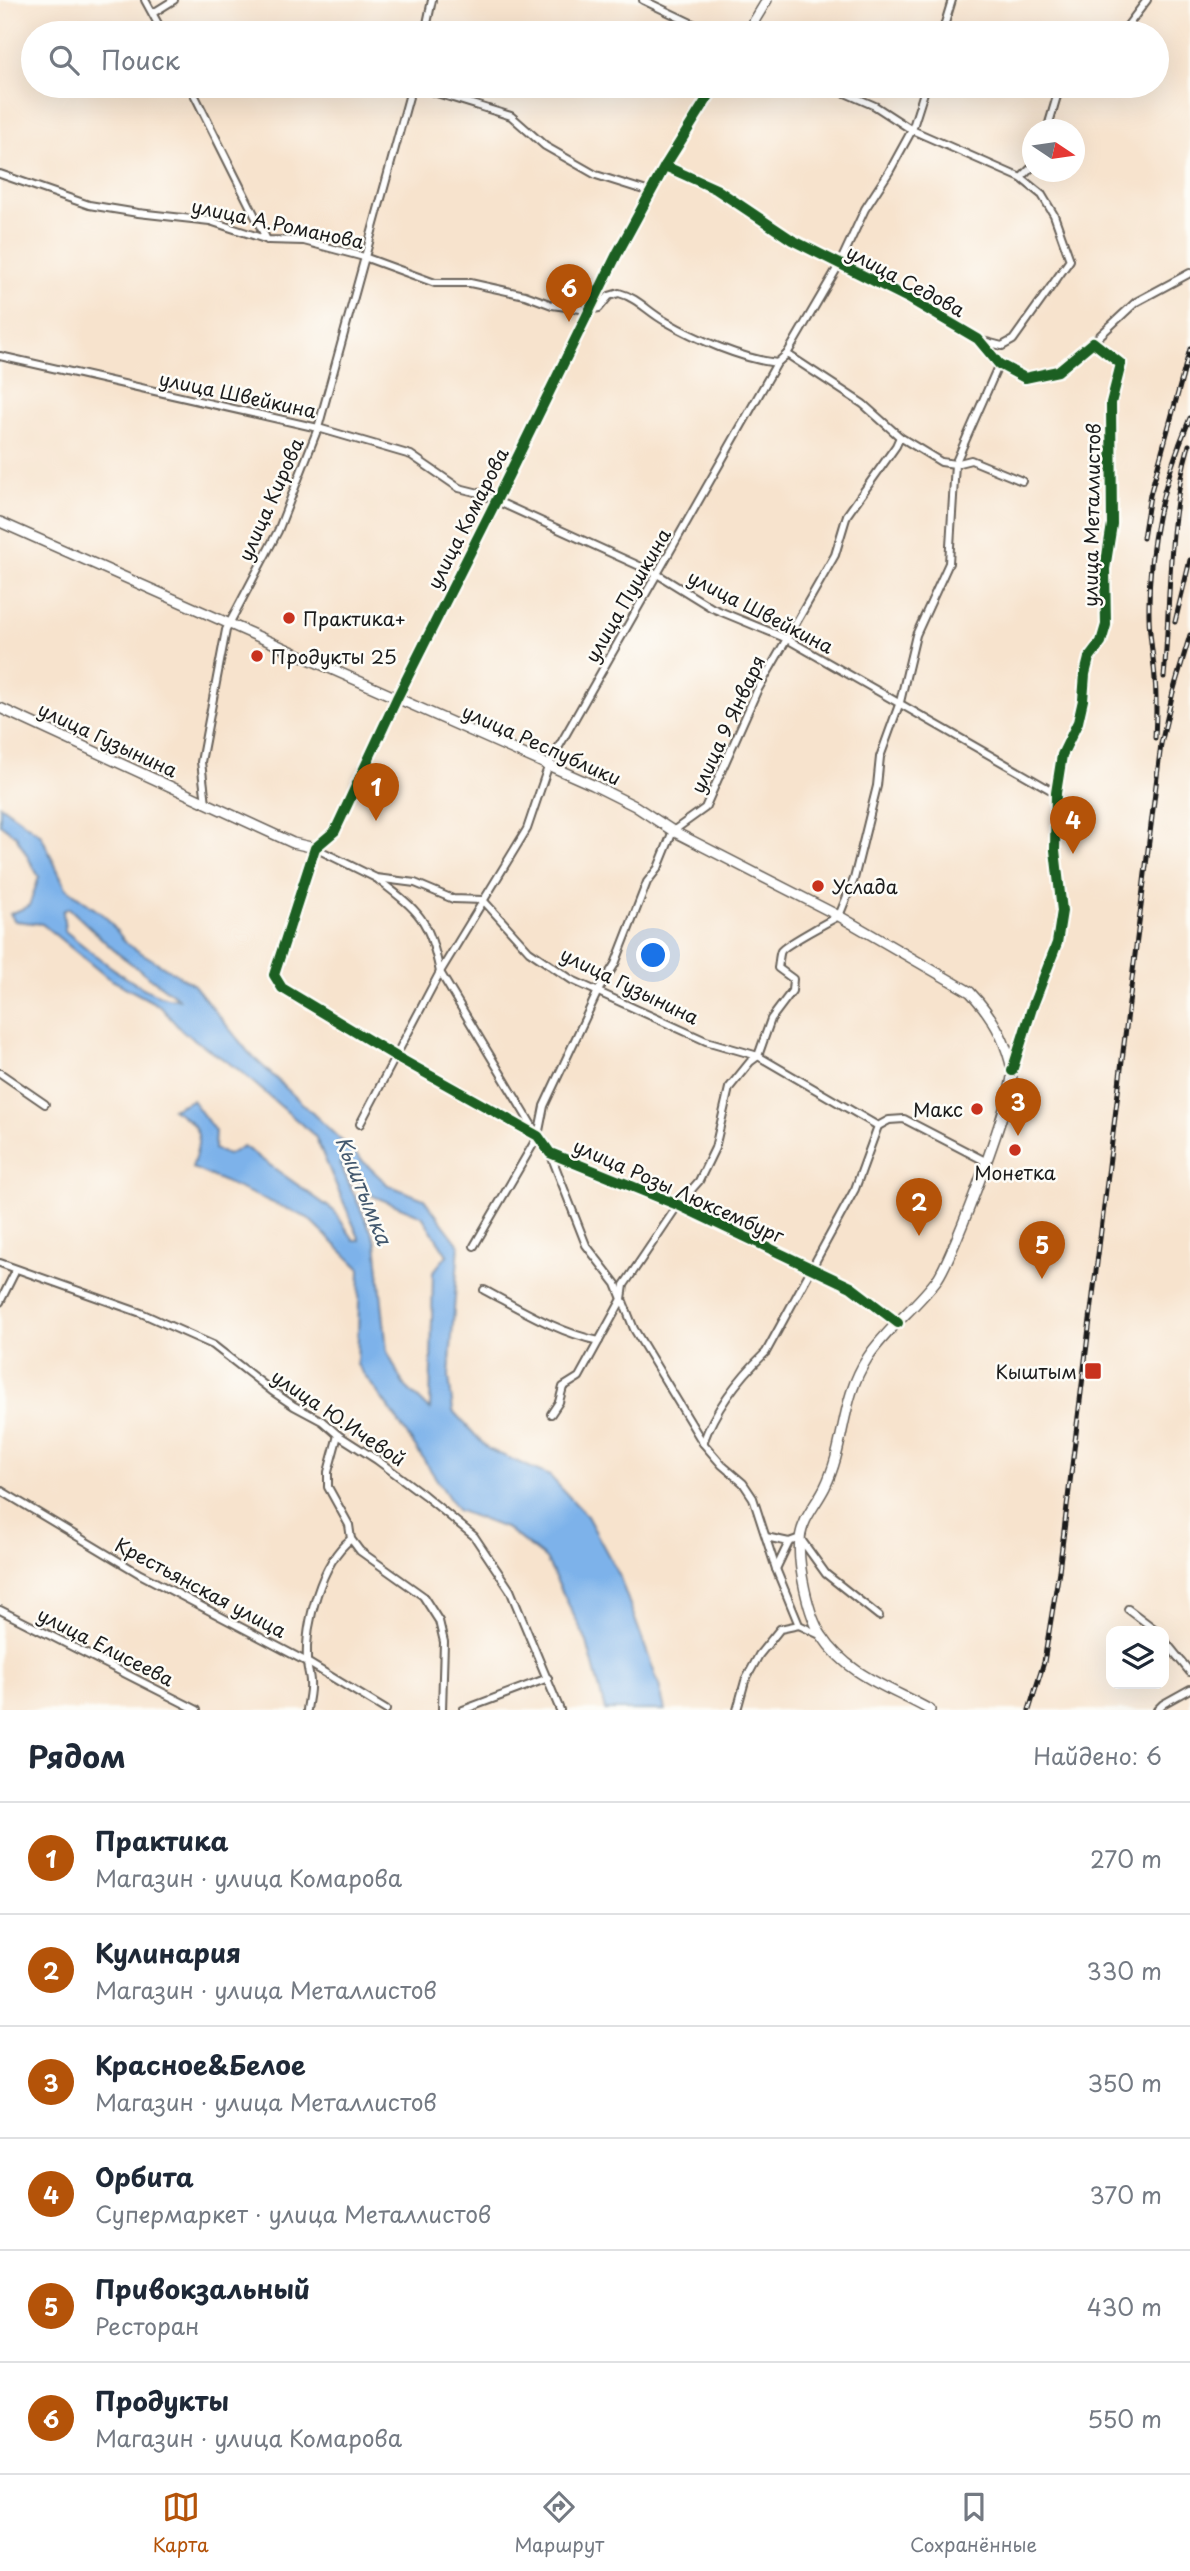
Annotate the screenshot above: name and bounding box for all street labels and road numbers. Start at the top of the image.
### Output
street label: улица А.Романова [189,191,367,255]
street label: улица Седова [842,237,970,323]
street label: улица Швейкина [157,364,319,424]
street label: улица Металлистов [1075,423,1107,607]
street label: улица Кирова [230,433,310,565]
street label: улица Комарова [419,442,515,594]
street label: улица Пушкина [577,523,677,667]
street label: улица Швейкина [683,562,839,660]
street label: улица 9 Января [683,650,771,798]
street label: улица Гузынина [34,694,182,784]
street label: улица Республики [458,696,626,792]
street label: улица Гузынина [556,939,704,1031]
street label: улица Розы Люксембург [569,1131,789,1249]
street label: улица Ю.Ичевой [266,1362,412,1472]
street label: Крестьянская улица [110,1530,292,1644]
street label: улица Елисеева [33,1600,179,1692]

